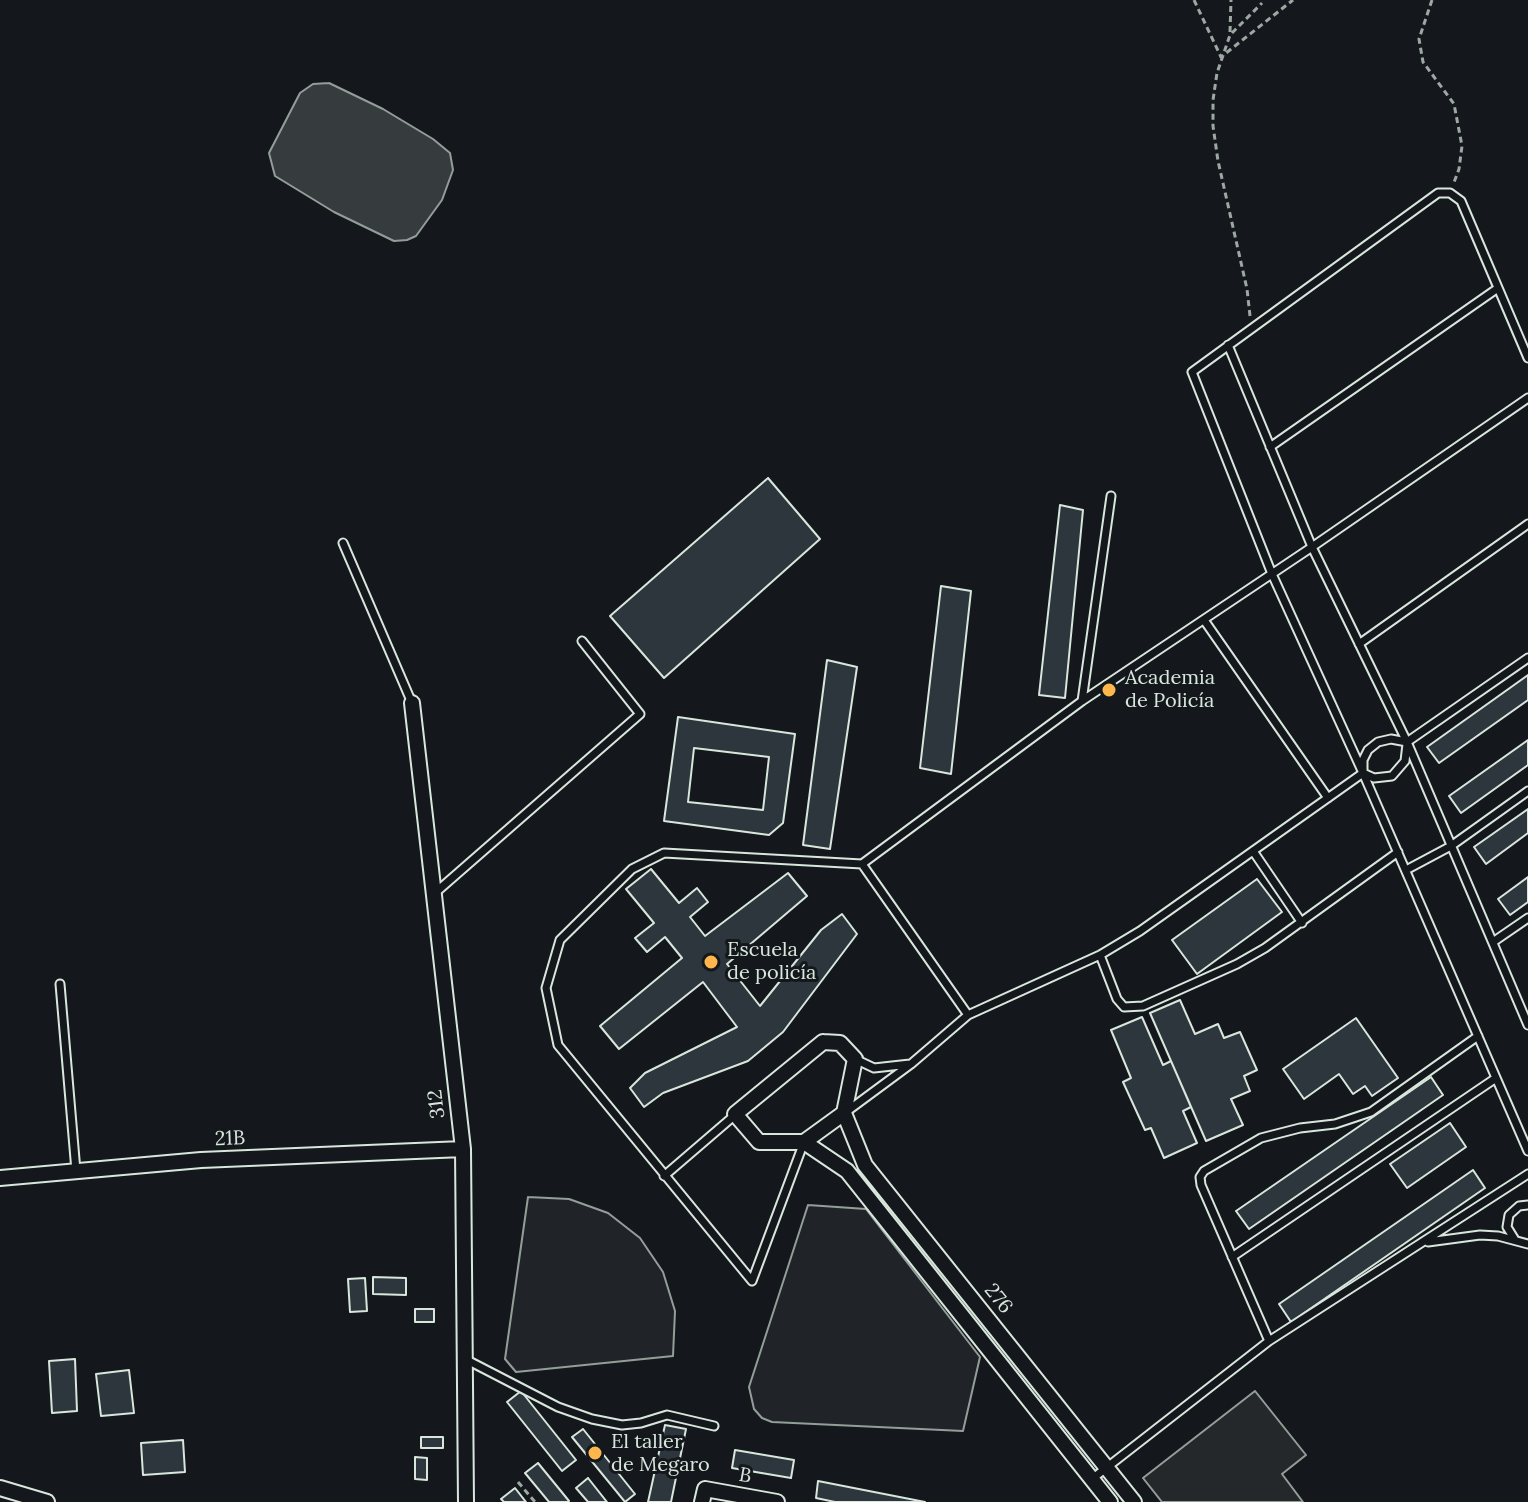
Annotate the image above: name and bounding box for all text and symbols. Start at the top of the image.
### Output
place label: Academia de Policía [1125,666,1215,713]
marker: Academia de Policía [1100,681,1118,699]
place label: Escuela de policía [727,938,816,985]
marker: Escuela de policía [702,953,720,971]
street label: 312 [423,1088,451,1120]
street label: 21B [214,1126,246,1152]
street label: 276 [979,1279,1017,1319]
place label: El taller de Megaro [611,1430,710,1477]
marker: El taller de Megaro [586,1444,604,1462]
street label: B [737,1463,753,1489]

